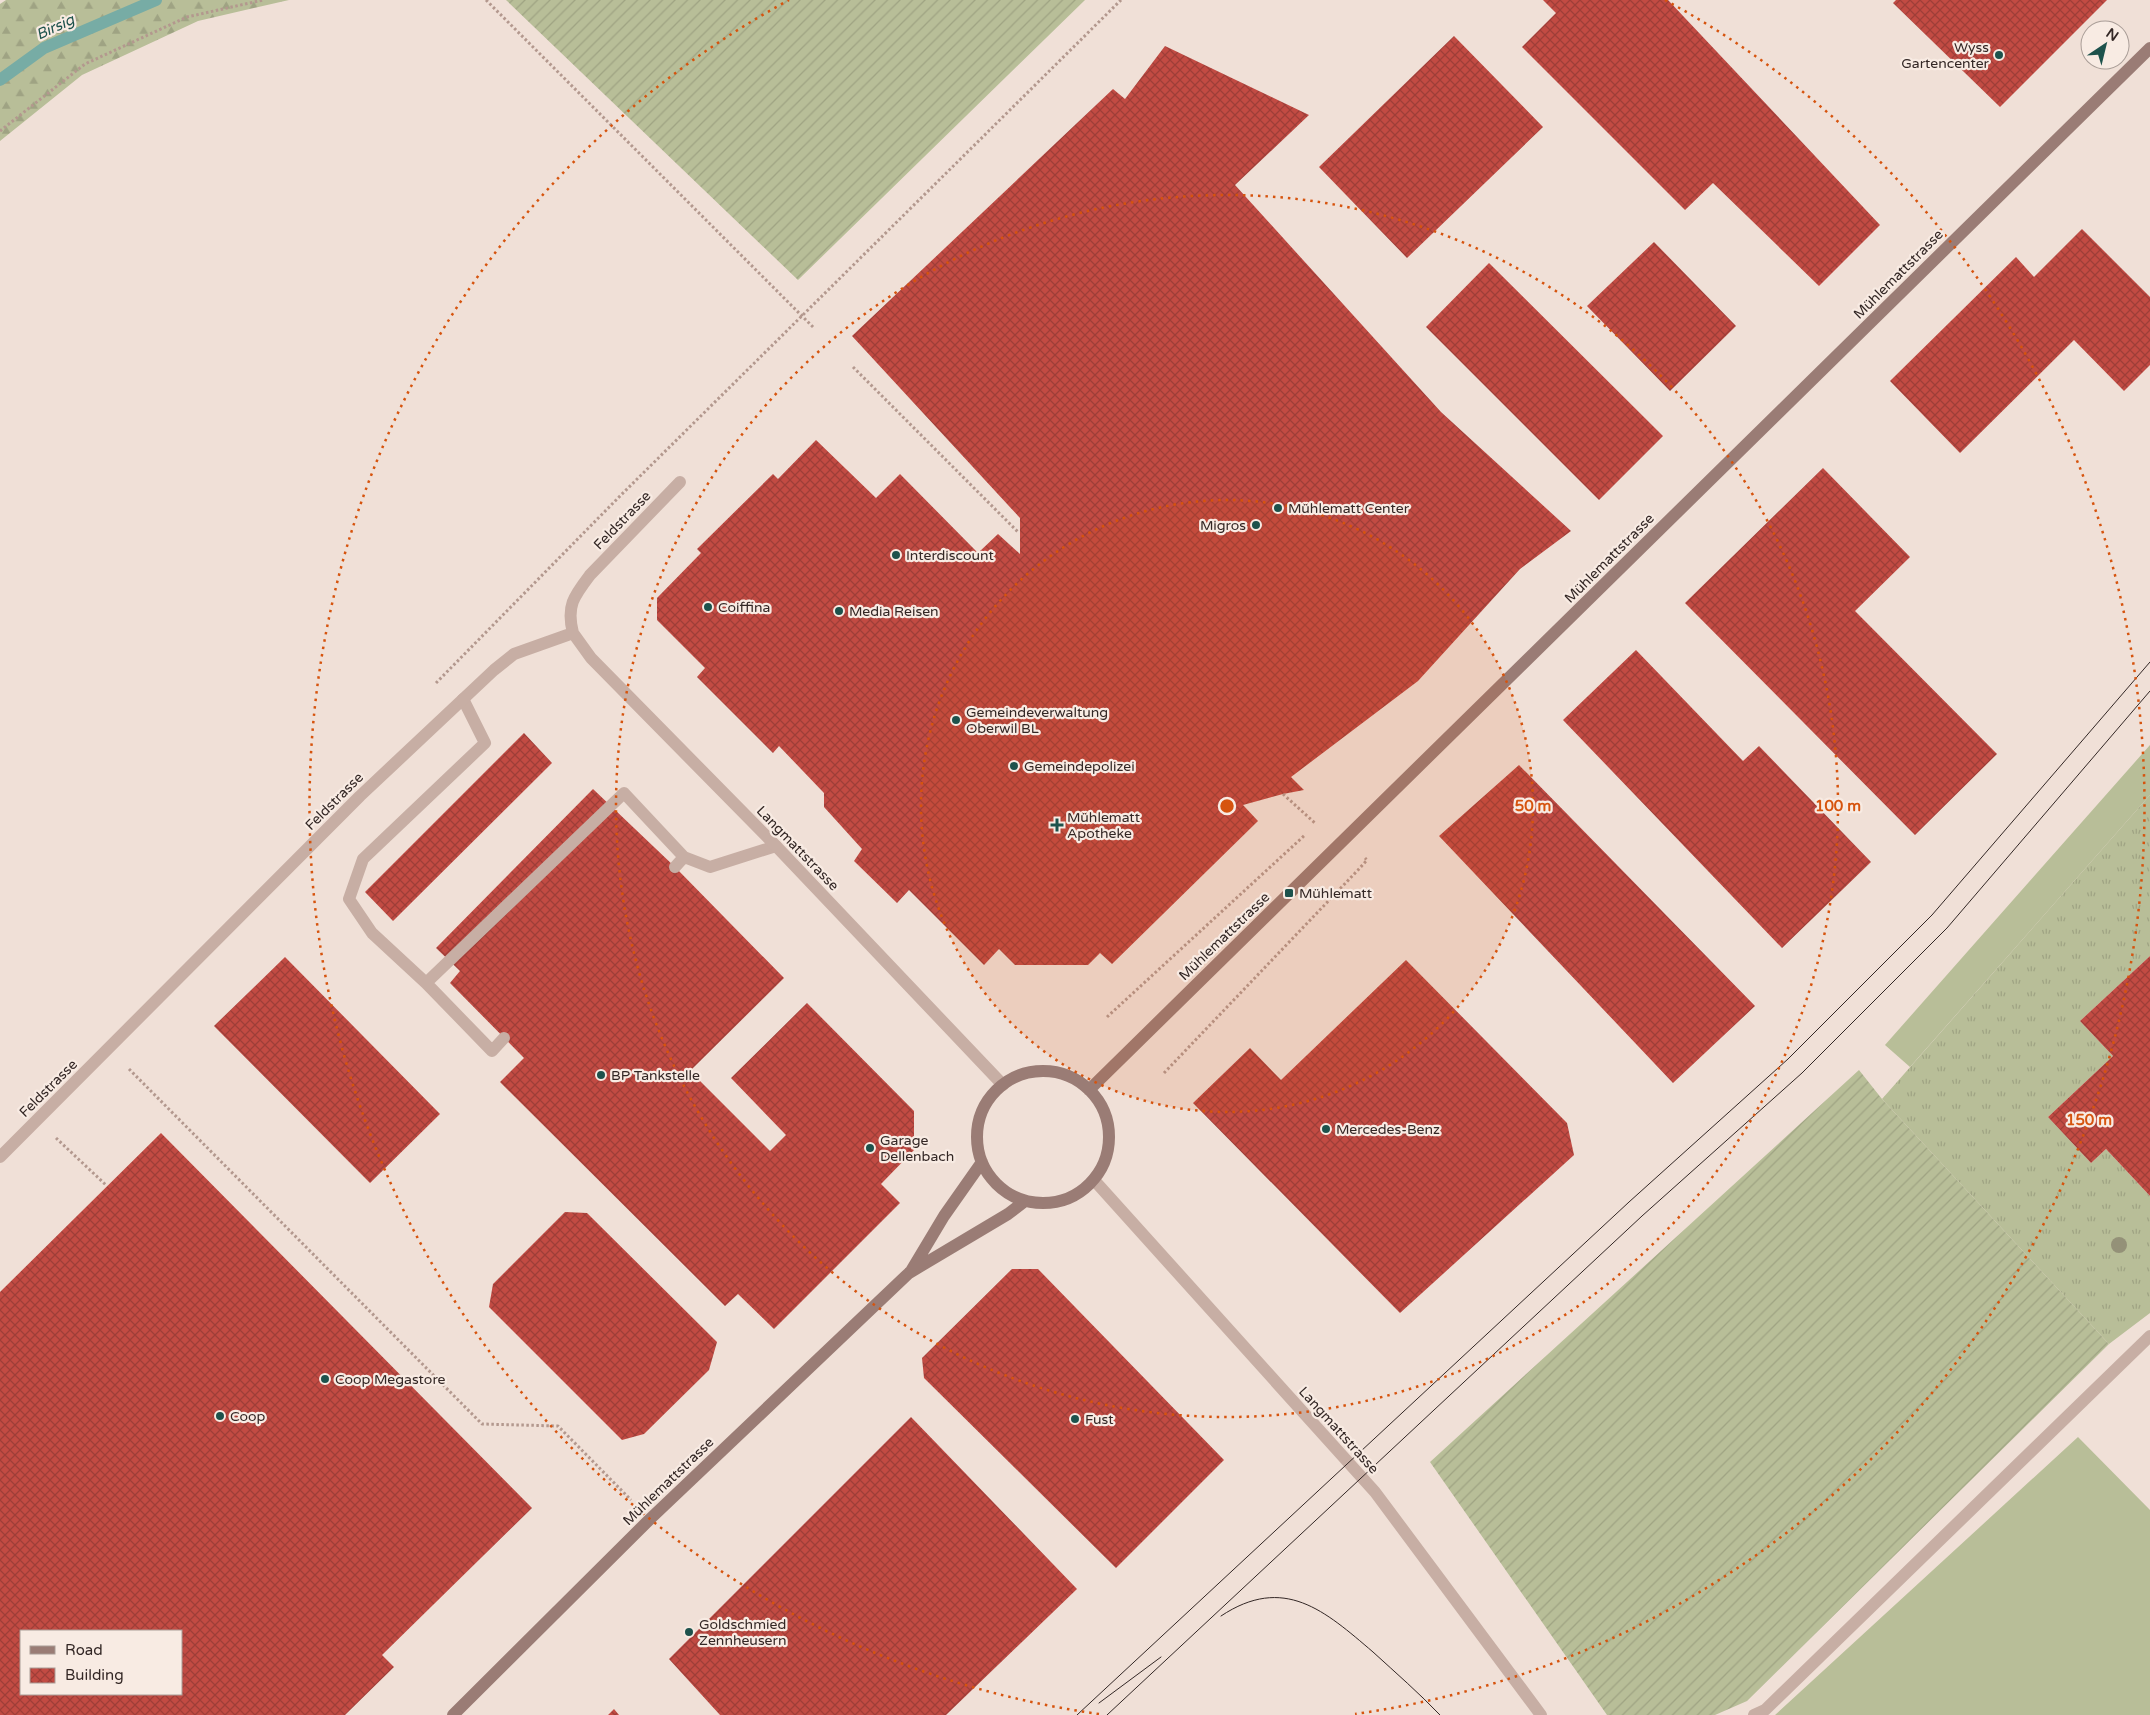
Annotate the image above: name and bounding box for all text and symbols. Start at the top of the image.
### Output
water label: Birsig [33,10,78,44]
north arrow [2080,20,2130,70]
text: N [2103,25,2122,45]
place label: Wyss Gartencenter [1901,39,1990,72]
marker: Wyss Gartencenter [1993,49,2005,61]
street label: Mühlemattstrasse [1850,226,1947,323]
street label: Feldstrasse [590,487,655,553]
place label: Mühlematt Center [1288,500,1410,517]
marker: Mühlematt Center [1272,502,1284,514]
street label: Mühlemattstrasse [1561,510,1658,607]
place label: Migros [1200,517,1246,534]
marker: Migros [1250,519,1262,531]
place label: Interdiscount [906,547,994,564]
marker: Interdiscount [890,549,902,561]
place label: Coiffina [718,599,770,616]
marker: Coiffina [702,601,714,613]
place label: Media Reisen [849,603,939,620]
marker: Media Reisen [833,605,845,617]
place label: Gemeindeverwaltung Oberwil BL [966,704,1108,737]
marker: Gemeindeverwaltung Oberwil BL [950,714,962,726]
place label: Gemeindepolizei [1024,758,1135,775]
marker: Gemeindepolizei [1008,760,1020,772]
street label: Feldstrasse [302,769,367,834]
centre of rings [1218,797,1236,815]
text: 50 m [1515,797,1551,815]
text: 100 m [1815,797,1861,815]
street label: Langmattstrasse [753,802,842,894]
place label: Mühlematt Apotheke [1067,809,1141,842]
marker: Mühlematt Apotheke [1051,819,1063,831]
place label: Mühlematt [1299,885,1373,902]
marker: Mühlematt [1283,887,1295,899]
street label: Mühlemattstrasse [1175,889,1273,984]
street label: Feldstrasse [16,1056,81,1121]
place label: BP Tankstelle [611,1067,700,1084]
marker: BP Tankstelle [595,1069,607,1081]
text: 150 m [2066,1111,2112,1129]
place label: Mercedes-Benz [1336,1121,1440,1138]
marker: Mercedes-Benz [1320,1123,1332,1135]
place label: Garage Dellenbach [880,1132,954,1165]
marker: Garage Dellenbach [864,1142,876,1154]
place label: Coop Megastore [335,1371,446,1388]
marker: Coop Megastore [319,1373,331,1385]
street label: Langmattstrasse [1295,1383,1382,1477]
place label: Coop [230,1408,266,1425]
marker: Coop [214,1410,226,1422]
place label: Fust [1085,1411,1114,1428]
marker: Fust [1069,1413,1081,1425]
street label: Mühlemattstrasse [619,1434,717,1529]
place label: Goldschmied Zennheusern [699,1616,786,1649]
marker: Goldschmied Zennheusern [683,1626,695,1638]
legend [20,1630,182,1695]
text: Road [65,1641,103,1659]
text: Building [65,1666,124,1684]

